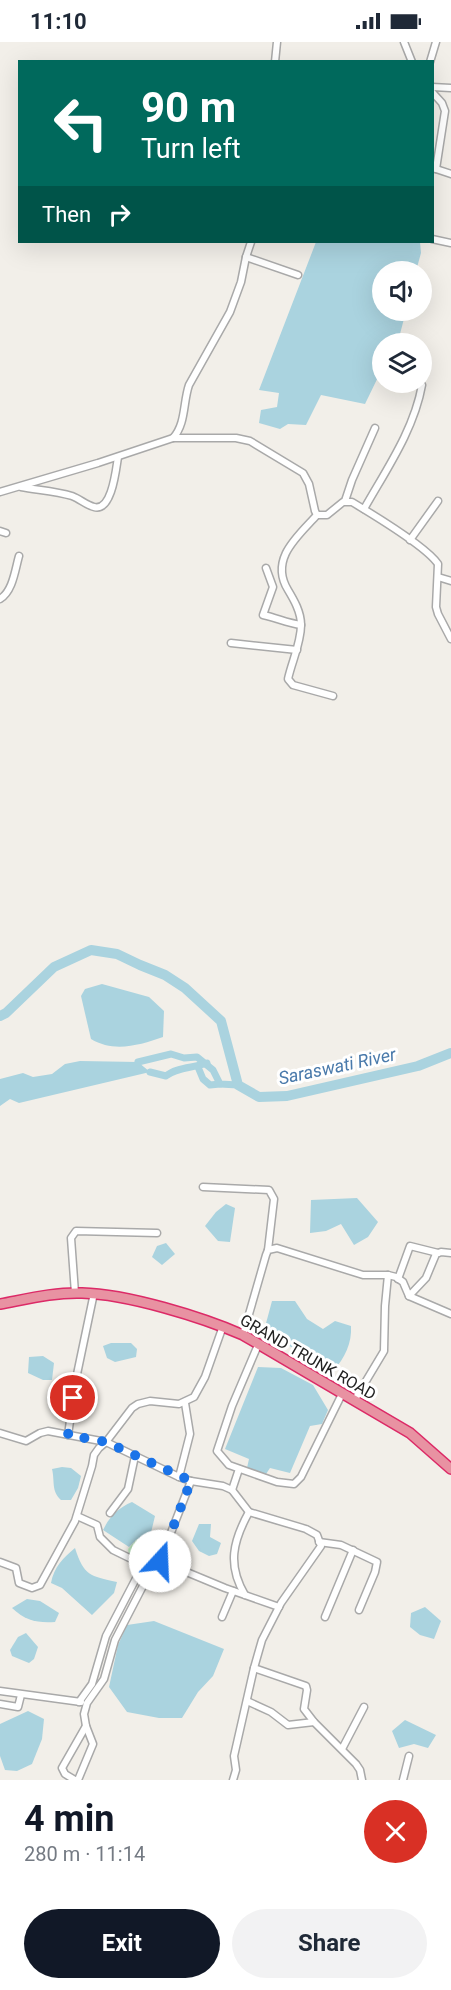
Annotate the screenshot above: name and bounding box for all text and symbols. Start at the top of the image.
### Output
text: 11:10 [30,9,87,34]
text: 90 m [141,83,236,132]
icon: left [42,84,120,162]
text: Turn left [141,133,241,165]
icon: right [103,198,136,231]
text: Then [42,202,91,227]
map controls [372,261,432,393]
button: sound [372,261,432,321]
button: layers [372,333,432,393]
water label: Saraswati River [276,1043,399,1089]
street label: GRAND TRUNK ROAD [237,1310,379,1404]
pin [47,1372,98,1423]
icon: arrive [56,1381,89,1414]
position arrow [128,1529,192,1593]
text: 4 min [24,1798,115,1840]
button: close [364,1800,427,1863]
text: 280 m · 11:14 [24,1842,145,1866]
button: Exit [24,1909,220,1978]
button: Share [232,1909,427,1978]

